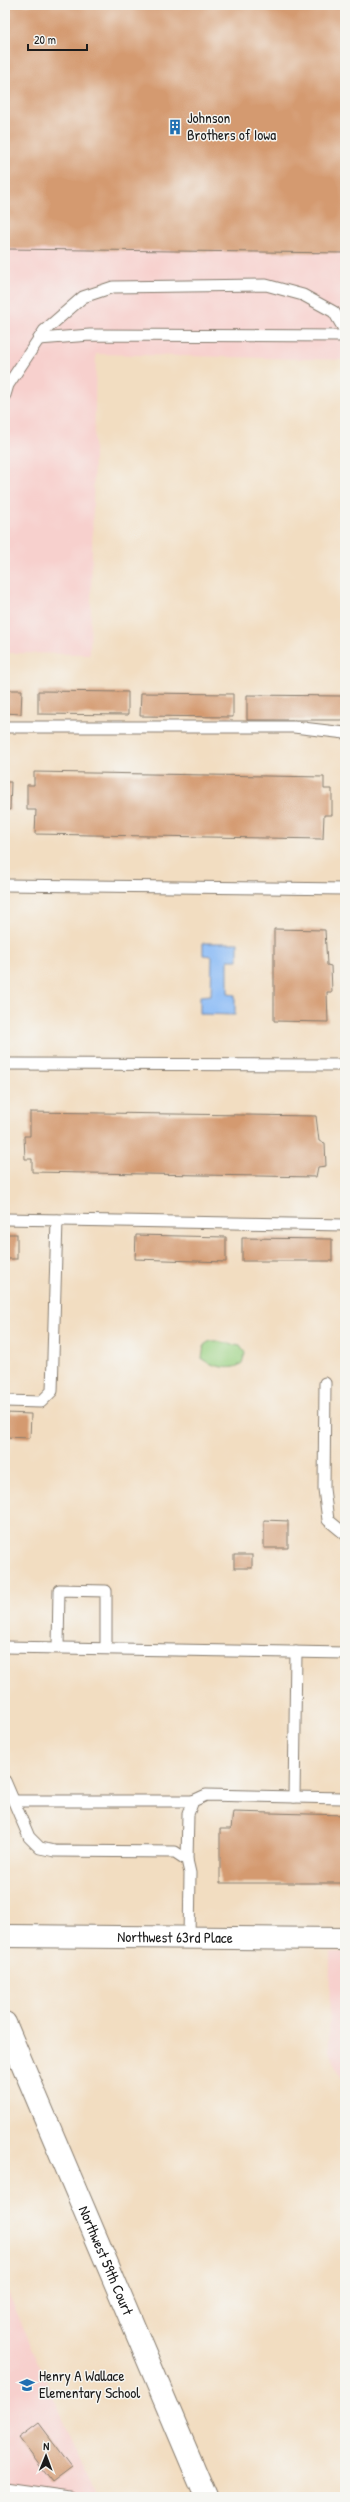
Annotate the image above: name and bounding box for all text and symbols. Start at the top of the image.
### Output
scale bar [28,26,87,52]
text: 20 m [34,31,56,48]
place label: Johnson Brothers of Iowa [187,107,276,145]
building icon: Johnson Brothers of Iowa [166,118,184,136]
street label: Northwest 63rd Place [117,1926,233,1948]
street label: Northwest 59th Court [74,2203,139,2319]
place label: Henry A Wallace Elementary School [39,2365,140,2403]
school or university icon: Henry A Wallace Elementary School [18,2376,36,2394]
north arrow [26,2436,66,2476]
text: N [43,2439,49,2453]

